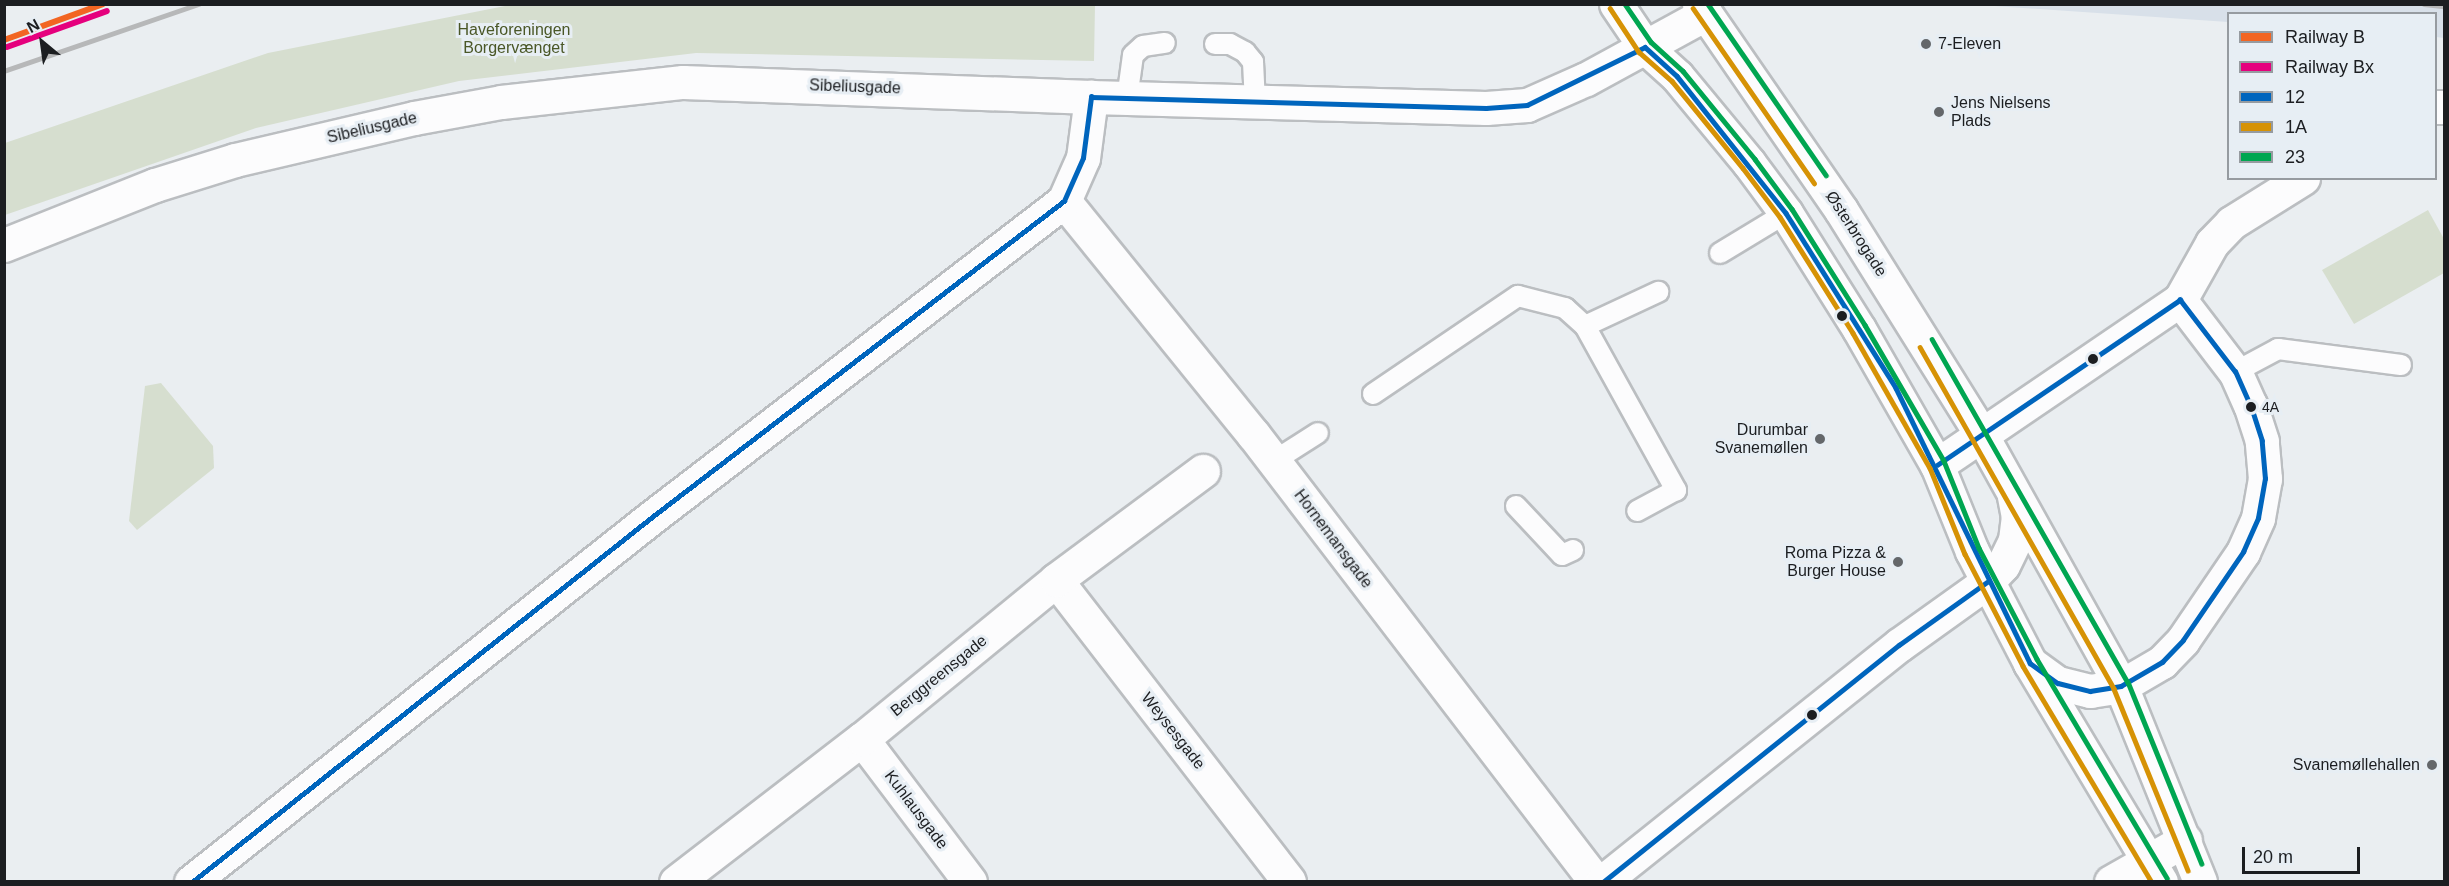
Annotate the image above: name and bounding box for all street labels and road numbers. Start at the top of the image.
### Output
street label: Sibeliusgade [809,76,901,98]
street label: Sibeliusgade [325,108,419,148]
street label: Østerbrogade [1821,188,1891,280]
street label: Hornemansgade [1290,486,1376,592]
street label: Berggreensgade [887,631,991,721]
street label: Weysesgade [1137,689,1209,773]
street label: Kuhlausgade [880,767,952,853]

